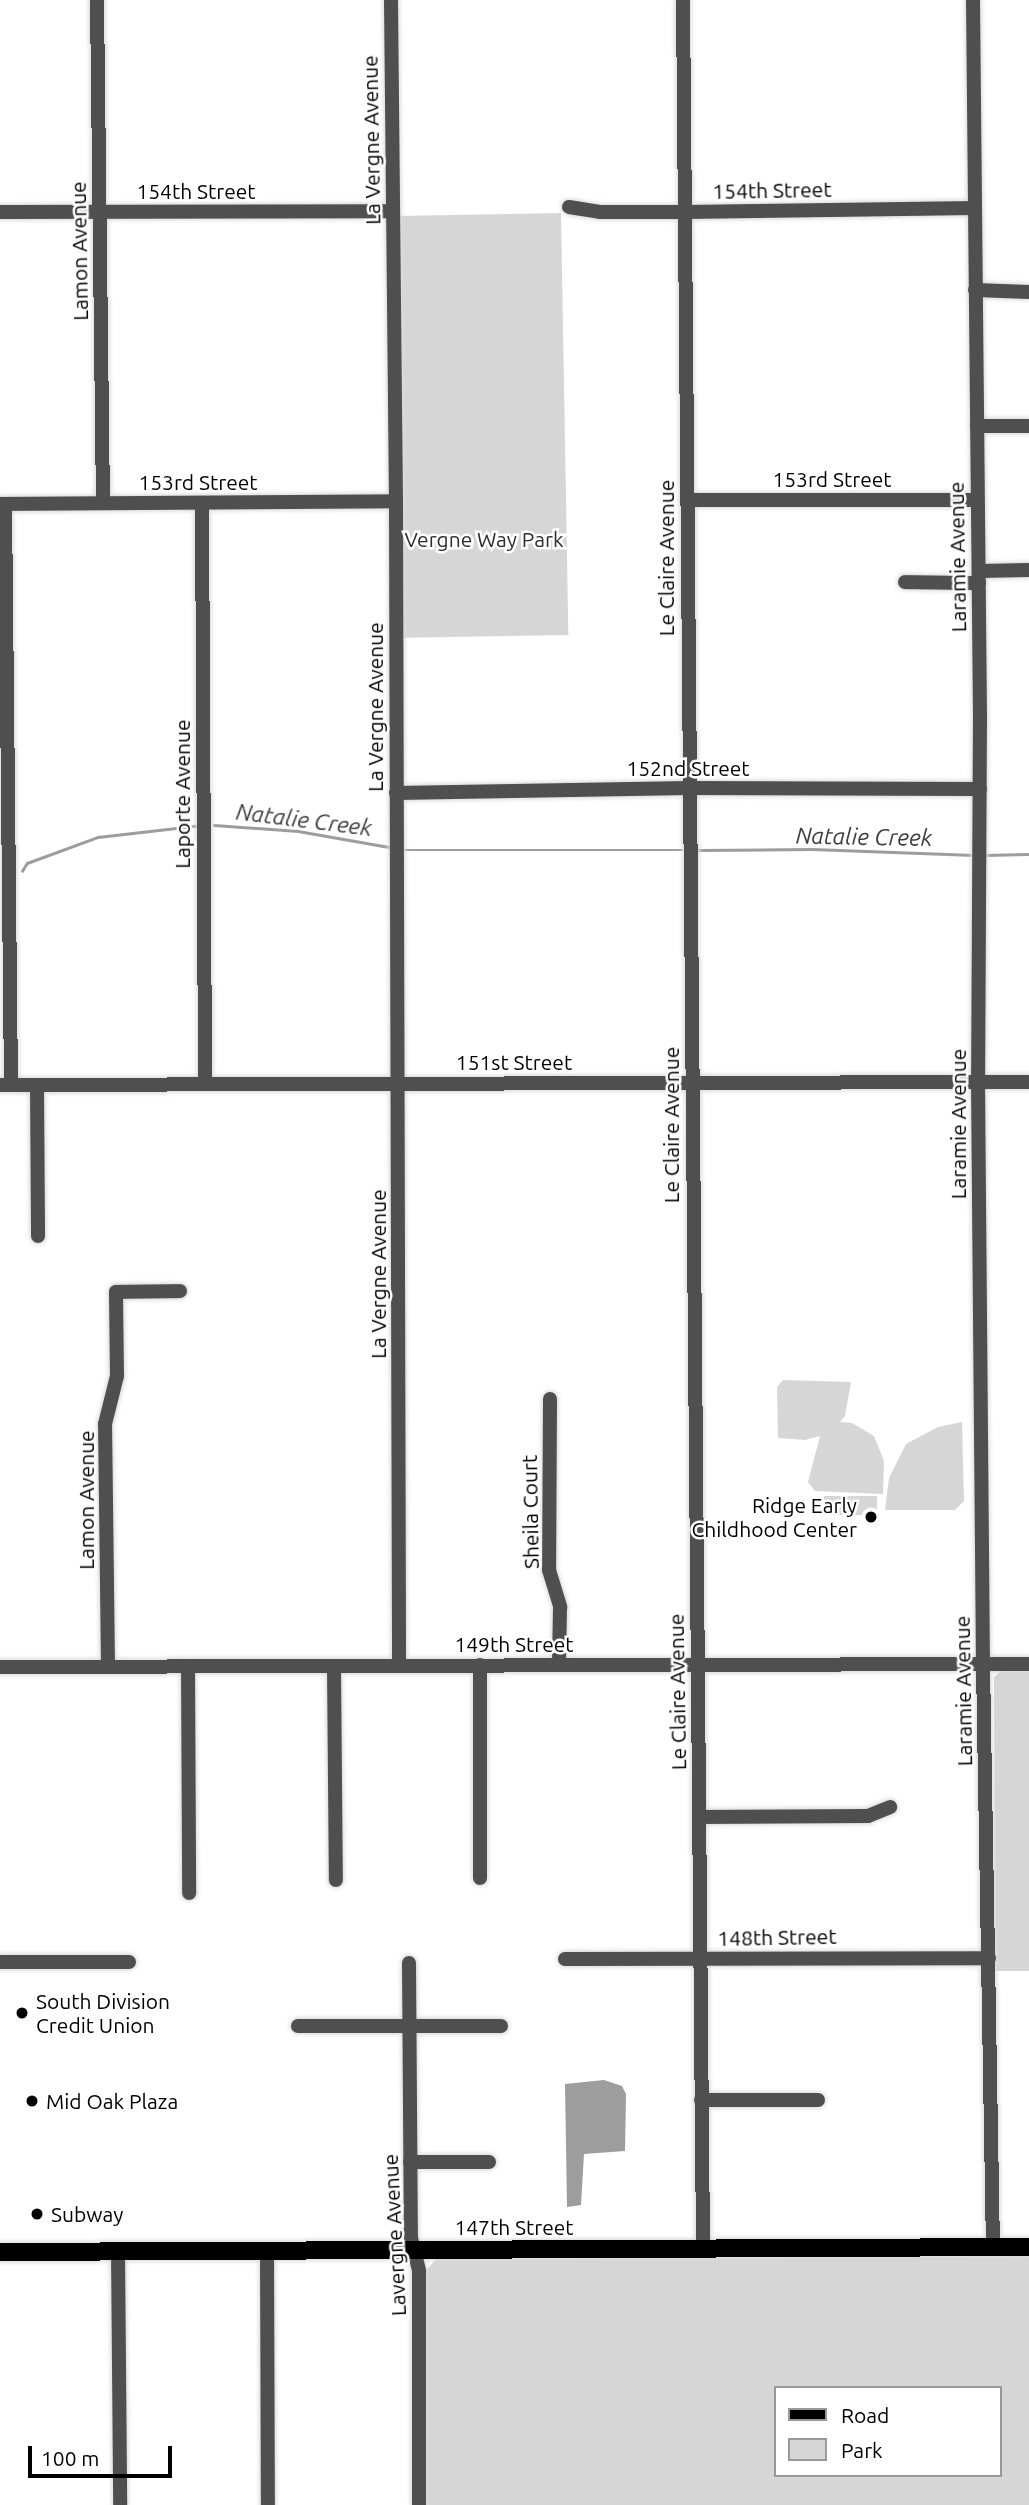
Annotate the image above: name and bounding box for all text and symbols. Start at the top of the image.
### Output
street label: La Vergne Avenue [357,55,385,225]
street label: 154th Street [712,176,832,204]
street label: 154th Street [136,178,256,204]
street label: Lamon Avenue [65,181,93,321]
street label: 153rd Street [772,466,892,492]
street label: 153rd Street [138,469,258,495]
street label: Le Claire Avenue [653,480,679,636]
street label: Laramie Avenue [943,481,971,633]
park label: Vergne Way Park [404,526,564,552]
street label: La Vergne Avenue [362,622,388,792]
street label: Laporte Avenue [169,719,195,869]
street label: 152nd Street [626,755,750,781]
water label: Natalie Creek [234,798,374,842]
water label: Natalie Creek [795,822,933,852]
street label: Le Claire Avenue [658,1047,684,1203]
street label: 151st Street [456,1049,572,1075]
street label: Laramie Avenue [945,1049,971,1199]
street label: La Vergne Avenue [365,1189,391,1359]
street label: Lamon Avenue [73,1430,99,1570]
street label: Sheila Court [516,1455,544,1569]
place label: Ridge Early Childhood Center [691,1492,857,1542]
marker: Ridge Early Childhood Center [863,1509,879,1525]
street label: Le Claire Avenue [663,1614,691,1770]
street label: Laramie Avenue [949,1615,977,1767]
street label: 149th Street [454,1631,574,1657]
street label: 148th Street [717,1923,837,1951]
place label: South Division Credit Union [36,1988,170,2038]
marker: South Division Credit Union [14,2005,30,2021]
place label: Mid Oak Plaza [46,2088,178,2114]
marker: Mid Oak Plaza [24,2093,40,2109]
street label: Lavergne Avenue [377,2153,411,2317]
place label: Subway [51,2201,123,2227]
marker: Subway [29,2206,45,2222]
street label: 147th Street [454,2214,574,2240]
legend [774,2386,1001,2477]
text: Road [841,2403,889,2427]
scale bar [32,2432,175,2476]
text: Park [841,2438,883,2462]
text: 100 m [41,2446,99,2470]

